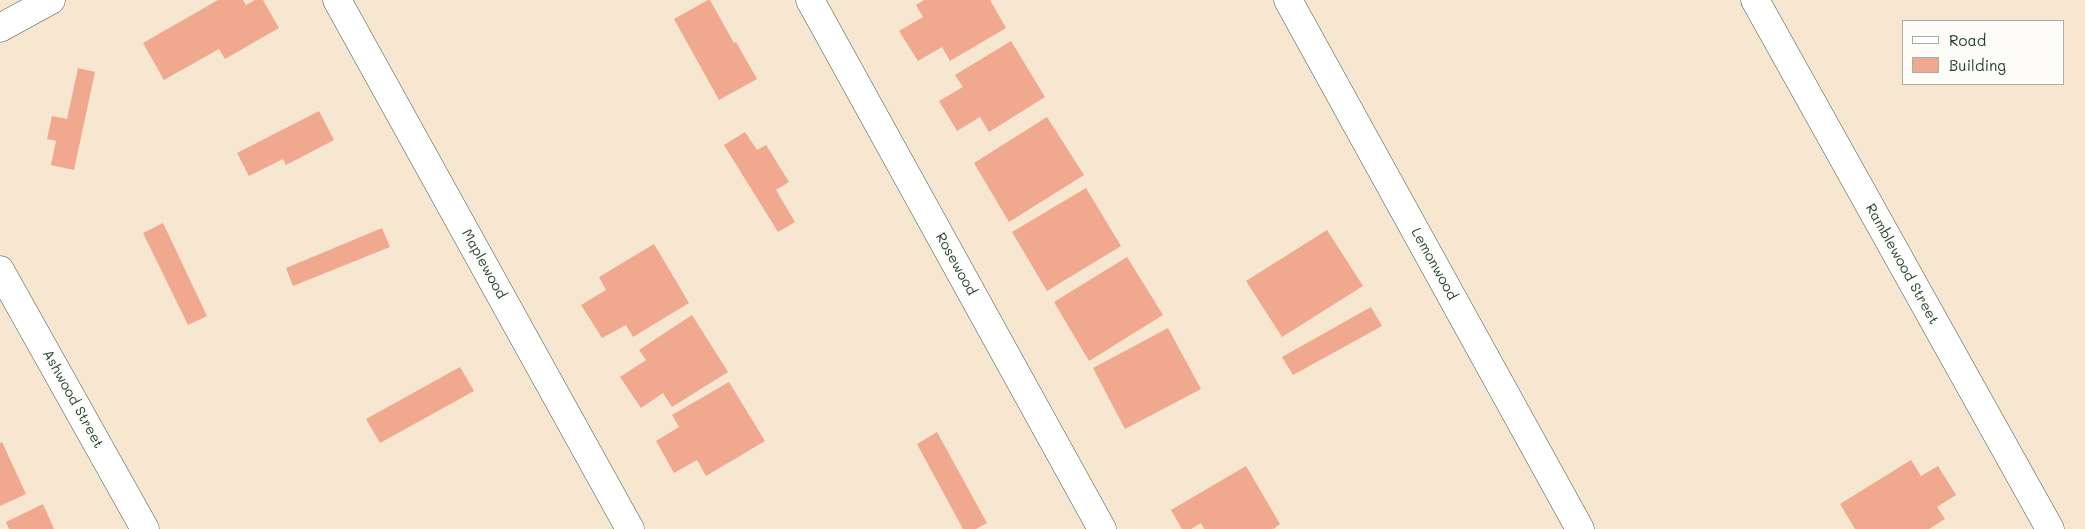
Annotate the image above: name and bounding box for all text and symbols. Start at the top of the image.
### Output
legend [1902,20,2065,85]
text: Road [1949,30,1986,50]
text: Building [1949,55,2006,75]
street label: Ramblewood Street [1862,201,1942,327]
street label: Lemonwood [1407,225,1461,303]
street label: Maplewood [458,226,510,302]
street label: Rosewood [932,230,980,298]
street label: Ashwood Street [39,347,107,451]

